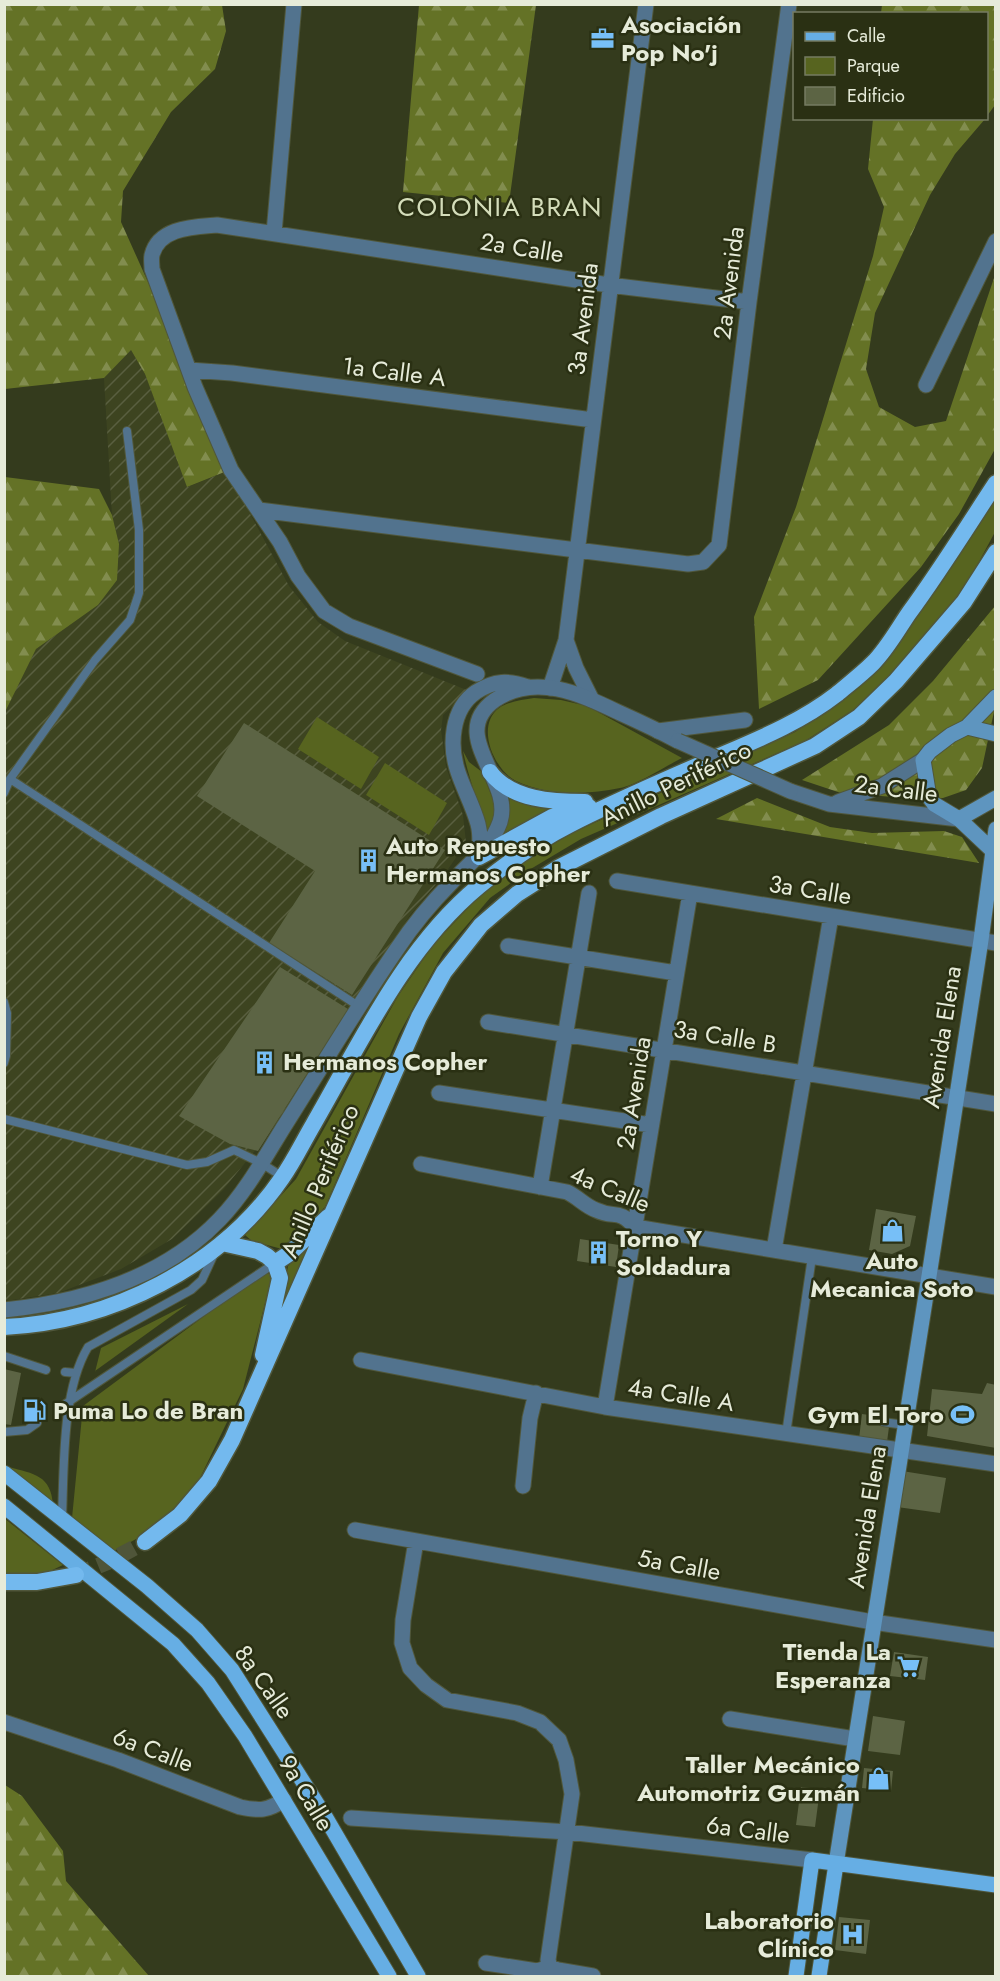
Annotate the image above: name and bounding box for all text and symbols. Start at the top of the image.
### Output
place label: Asociación Pop No'j [620,7,742,70]
legend [793,12,988,120]
text: Calle [847,23,886,49]
office icon: Asociación Pop No'j [590,26,616,52]
text: Parque [847,53,900,79]
text: Edificio [847,83,905,109]
district label: COLONIA BRAN [397,188,603,226]
street label: 2a Calle [478,224,566,271]
street label: 2a Avenida [704,224,753,341]
street label: 3a Avenida [558,261,607,377]
street label: 1a Calle A [340,348,448,395]
street label: Anillo Periférico [595,732,757,835]
street label: 2a Calle [852,766,940,811]
place label: Auto Repuesto Hermanos Copher [385,828,590,891]
building icon: Auto Repuesto Hermanos Copher [355,847,381,873]
street label: 3a Calle [766,866,854,913]
street label: Avenida Elena [913,963,970,1111]
street label: 3a Calle B [671,1011,779,1062]
street label: 2a Avenida [607,1034,660,1152]
place label: Hermanos Copher [283,1044,487,1079]
building icon: Hermanos Copher [252,1049,278,1075]
street label: Anillo Periférico [271,1099,368,1263]
street label: 4a Calle [565,1156,656,1221]
shop icon: Auto Mecanica Soto [879,1218,905,1244]
place label: Torno Y Soldadura [616,1221,731,1284]
building icon: Torno Y Soldadura [585,1240,611,1266]
place label: Auto Mecanica Soto [810,1243,974,1306]
street label: 4a Calle A [625,1369,737,1420]
place label: Puma Lo de Bran [53,1393,243,1428]
place label: Gym El Toro [808,1397,944,1432]
fuel station icon: Puma Lo de Bran [22,1398,48,1424]
sports icon: Gym El Toro [949,1402,975,1428]
street label: Avenida Elena [838,1443,895,1591]
street label: 5a Calle [635,1540,723,1589]
place label: Tienda La Esperanza [775,1634,891,1697]
street label: 8a Calle [226,1638,303,1726]
supermarket icon: Tienda La Esperanza [896,1653,922,1679]
street label: 6a Calle [108,1718,199,1781]
place label: Taller Mecánico Automotriz Guzmán [636,1747,860,1810]
street label: 9a Calle [270,1748,343,1837]
shop icon: Taller Mecánico Automotriz Guzmán [865,1766,891,1792]
street label: 6a Calle [704,1807,792,1852]
place label: Laboratorio Clínico [704,1903,834,1966]
hospital icon: Laboratorio Clínico [839,1922,865,1948]

